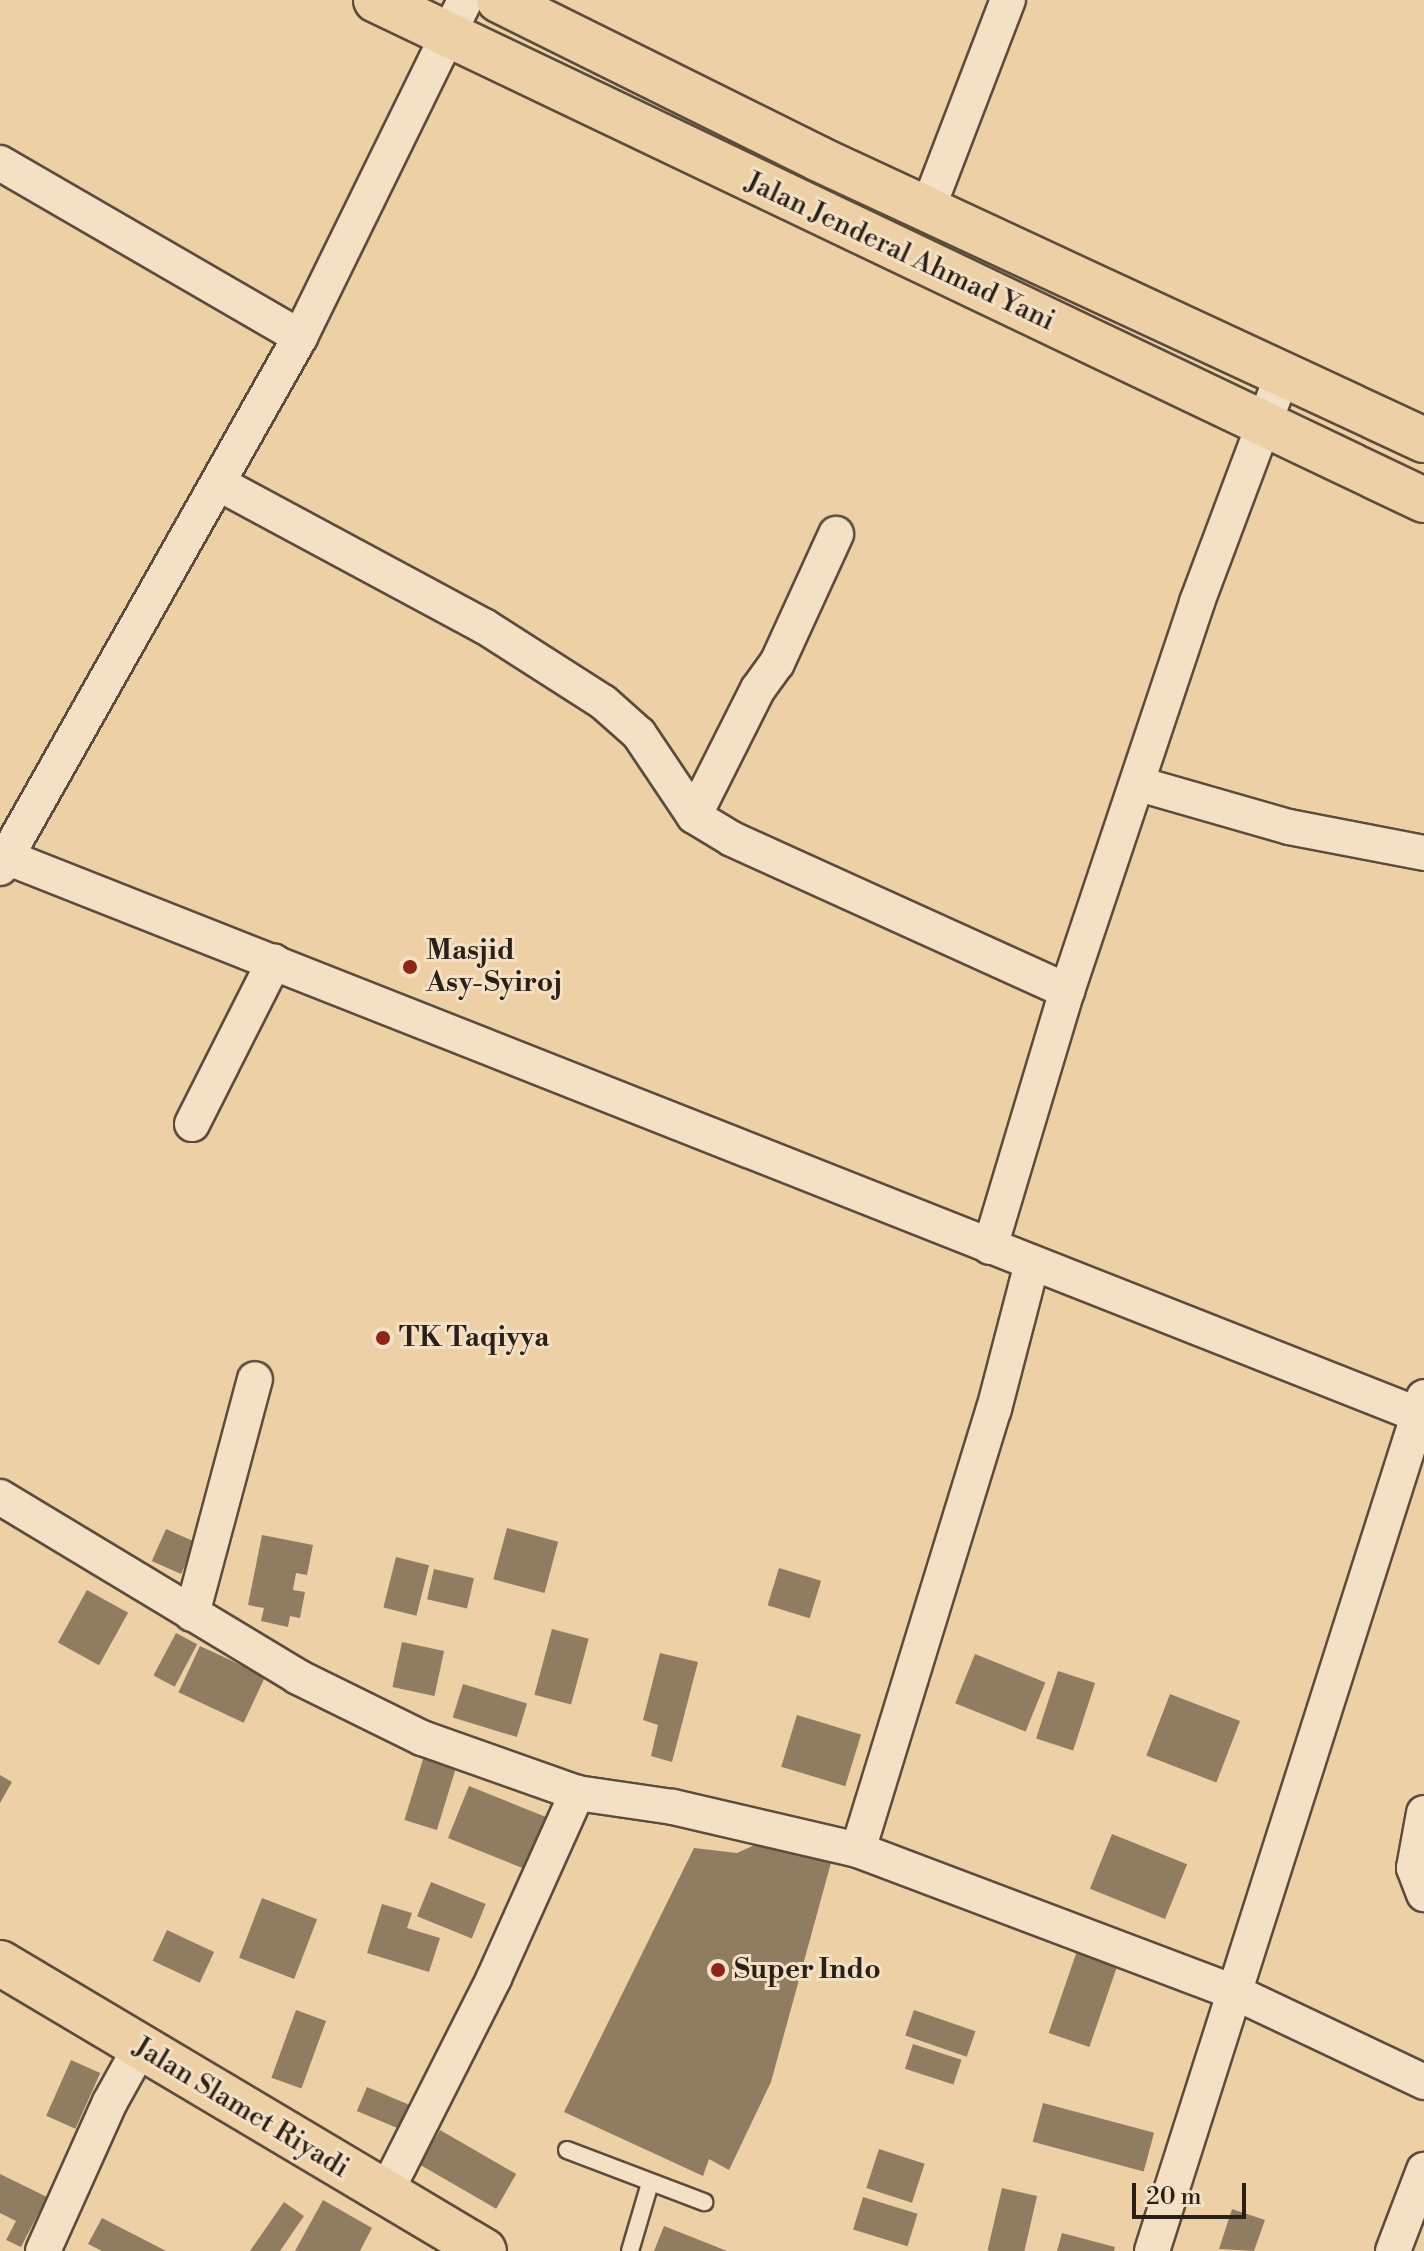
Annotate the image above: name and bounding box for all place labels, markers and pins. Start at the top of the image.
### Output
place label: Masjid Asy-Syiroj [426,934,562,1000]
marker: Masjid Asy-Syiroj [401,958,419,976]
place label: TK Taqiyya [399,1321,549,1355]
marker: TK Taqiyya [374,1329,392,1347]
place label: Super Indo [734,1953,881,1987]
marker: Super Indo [709,1961,727,1979]

